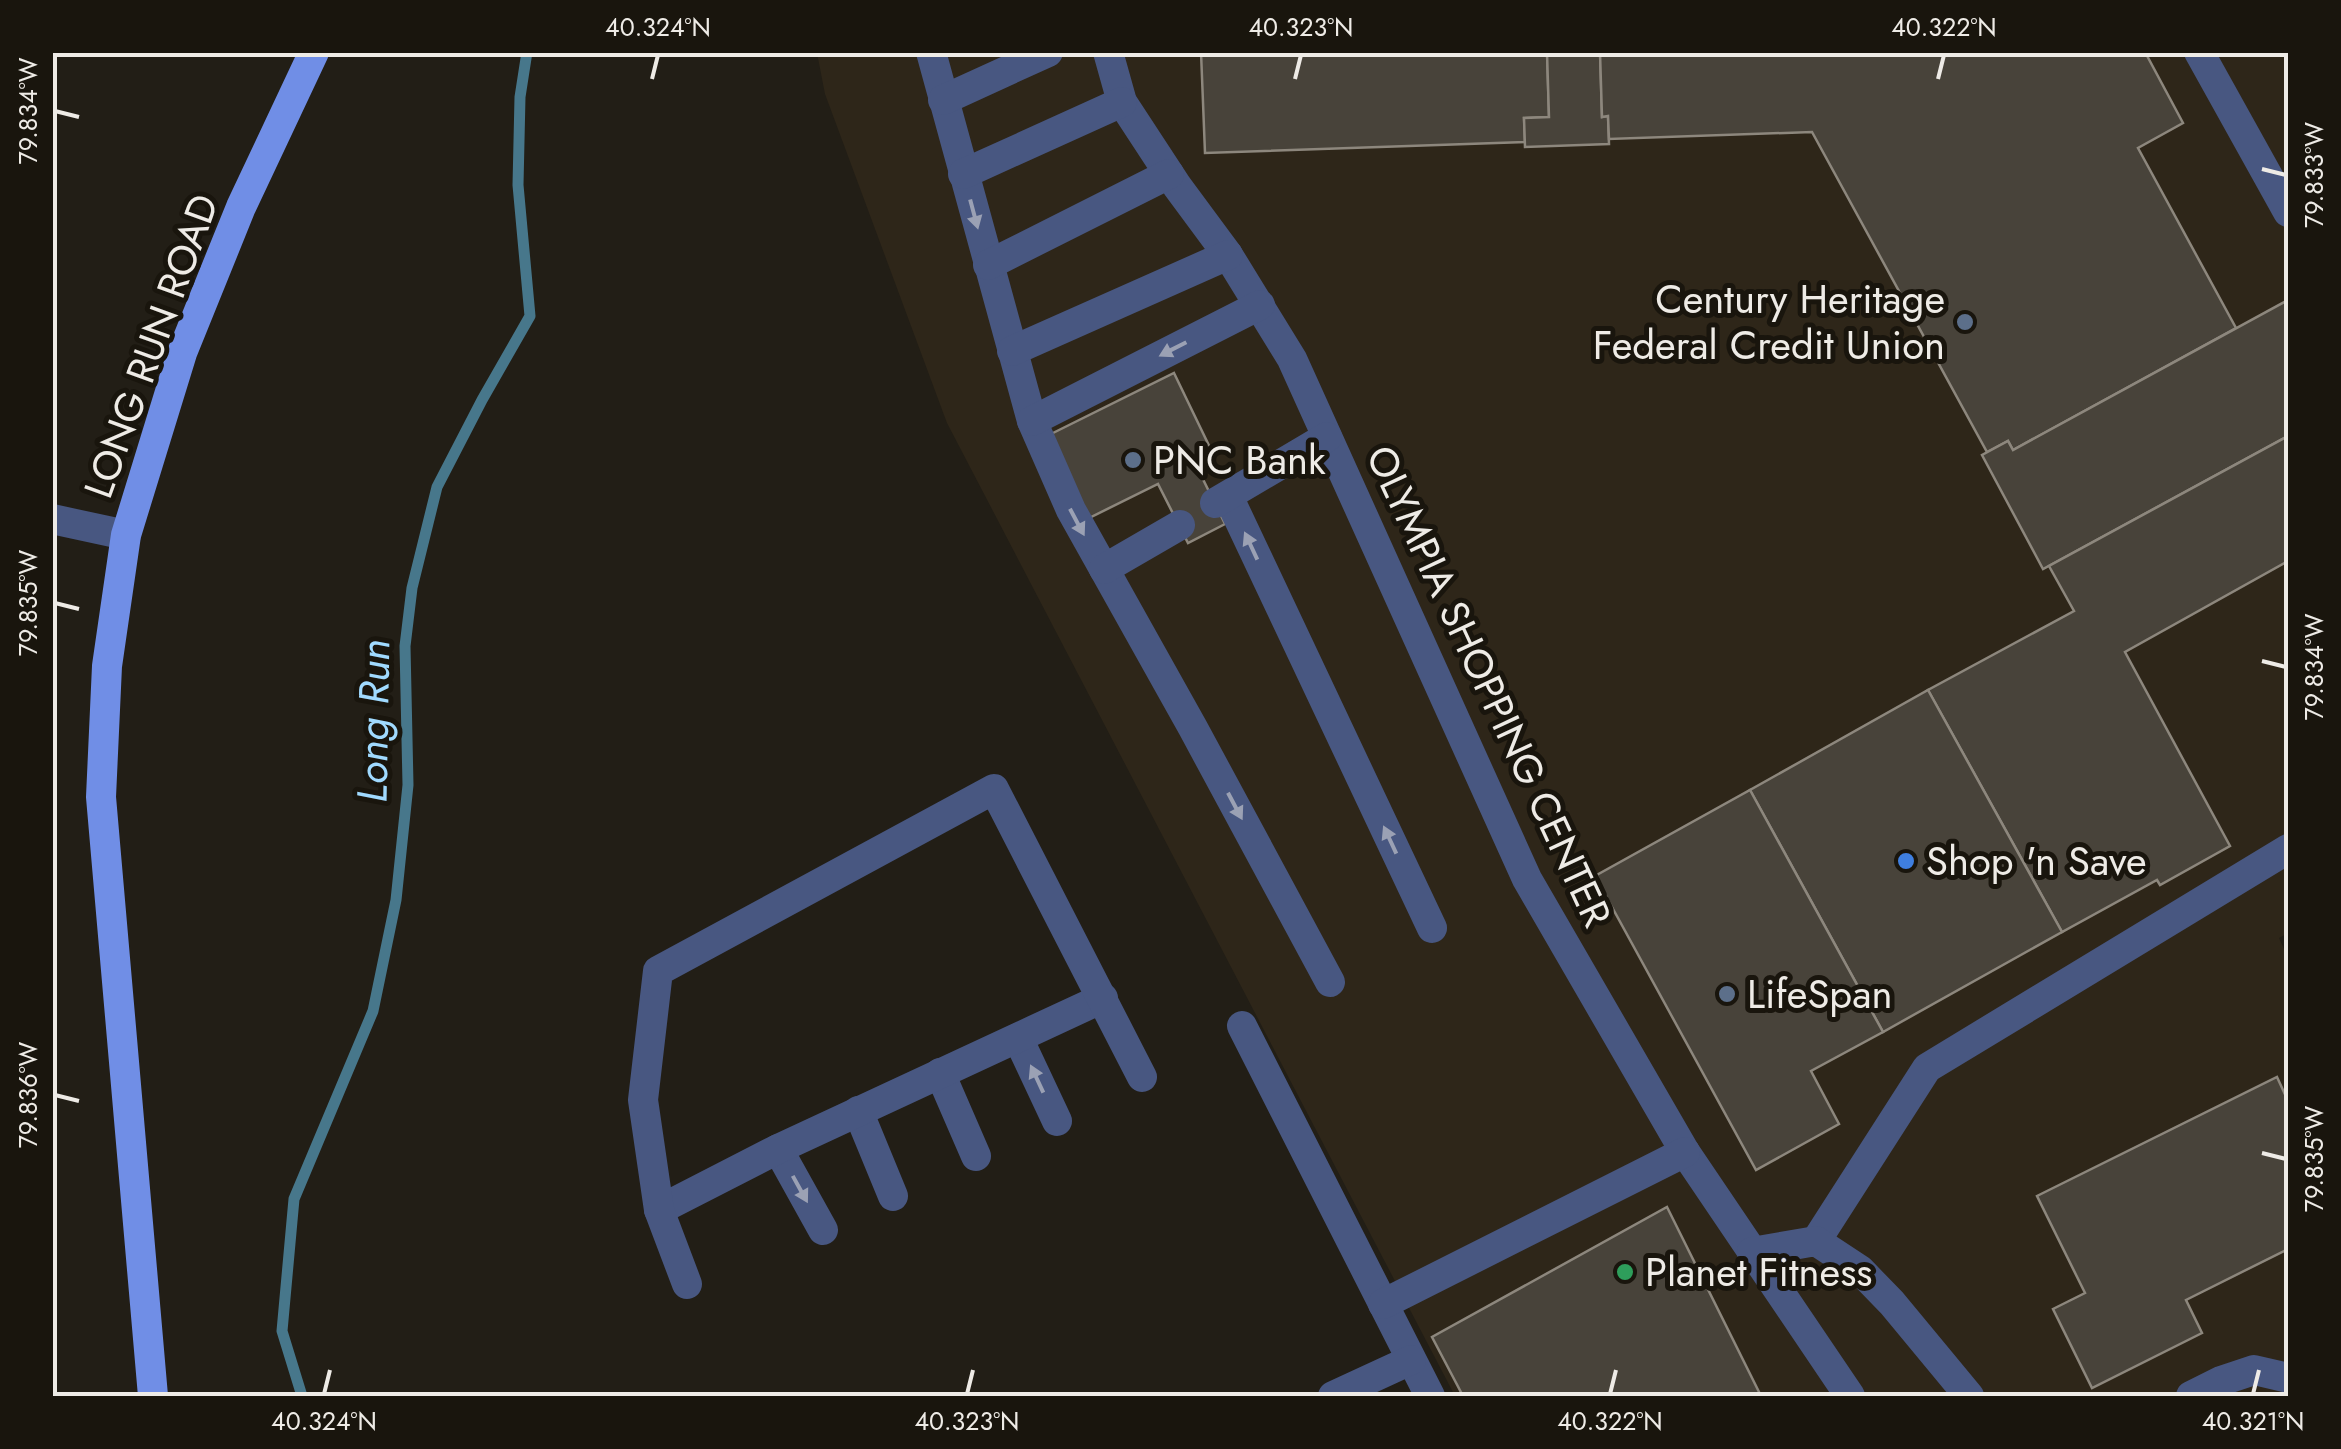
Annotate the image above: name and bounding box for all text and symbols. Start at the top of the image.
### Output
text: 40.324°N [605,9,711,45]
text: 40.323°N [1249,9,1353,45]
text: 40.322°N [1891,9,1997,45]
text: 79.834°W [10,57,46,164]
text: 79.833°W [2296,122,2332,228]
street label: LONG RUN ROAD [69,186,233,506]
one-way arrow [967,199,983,230]
place label: Century Heritage Federal Credit Union [1593,270,1945,374]
marker: Century Heritage Federal Credit Union [1954,311,1976,333]
one-way arrow [1158,340,1187,357]
place label: PNC Bank [1153,431,1326,489]
street label: OLYMPIA SHOPPING CENTER [1352,436,1626,936]
marker: PNC Bank [1122,449,1144,471]
one-way arrow [1069,507,1086,536]
one-way arrow [1243,531,1259,561]
text: 79.835°W [10,550,46,656]
text: 79.834°W [2296,613,2332,720]
water label: Long Run [342,639,405,803]
one-way arrow [1226,791,1243,820]
one-way arrow [1382,825,1399,854]
place label: Shop 'n Save [1926,832,2147,890]
marker: Shop 'n Save [1895,850,1917,872]
place label: LifeSpan [1747,965,1892,1023]
marker: LifeSpan [1716,983,1738,1005]
text: 79.836°W [10,1041,46,1148]
one-way arrow [1029,1064,1046,1093]
text: 79.835°W [2296,1106,2332,1212]
one-way arrow [792,1175,809,1204]
place label: Planet Fitness [1645,1243,1872,1301]
marker: Planet Fitness [1614,1261,1636,1283]
text: 40.324°N [271,1403,377,1439]
text: 40.323°N [915,1403,1019,1439]
text: 40.322°N [1557,1403,1663,1439]
text: 40.321°N [2202,1403,2304,1439]

